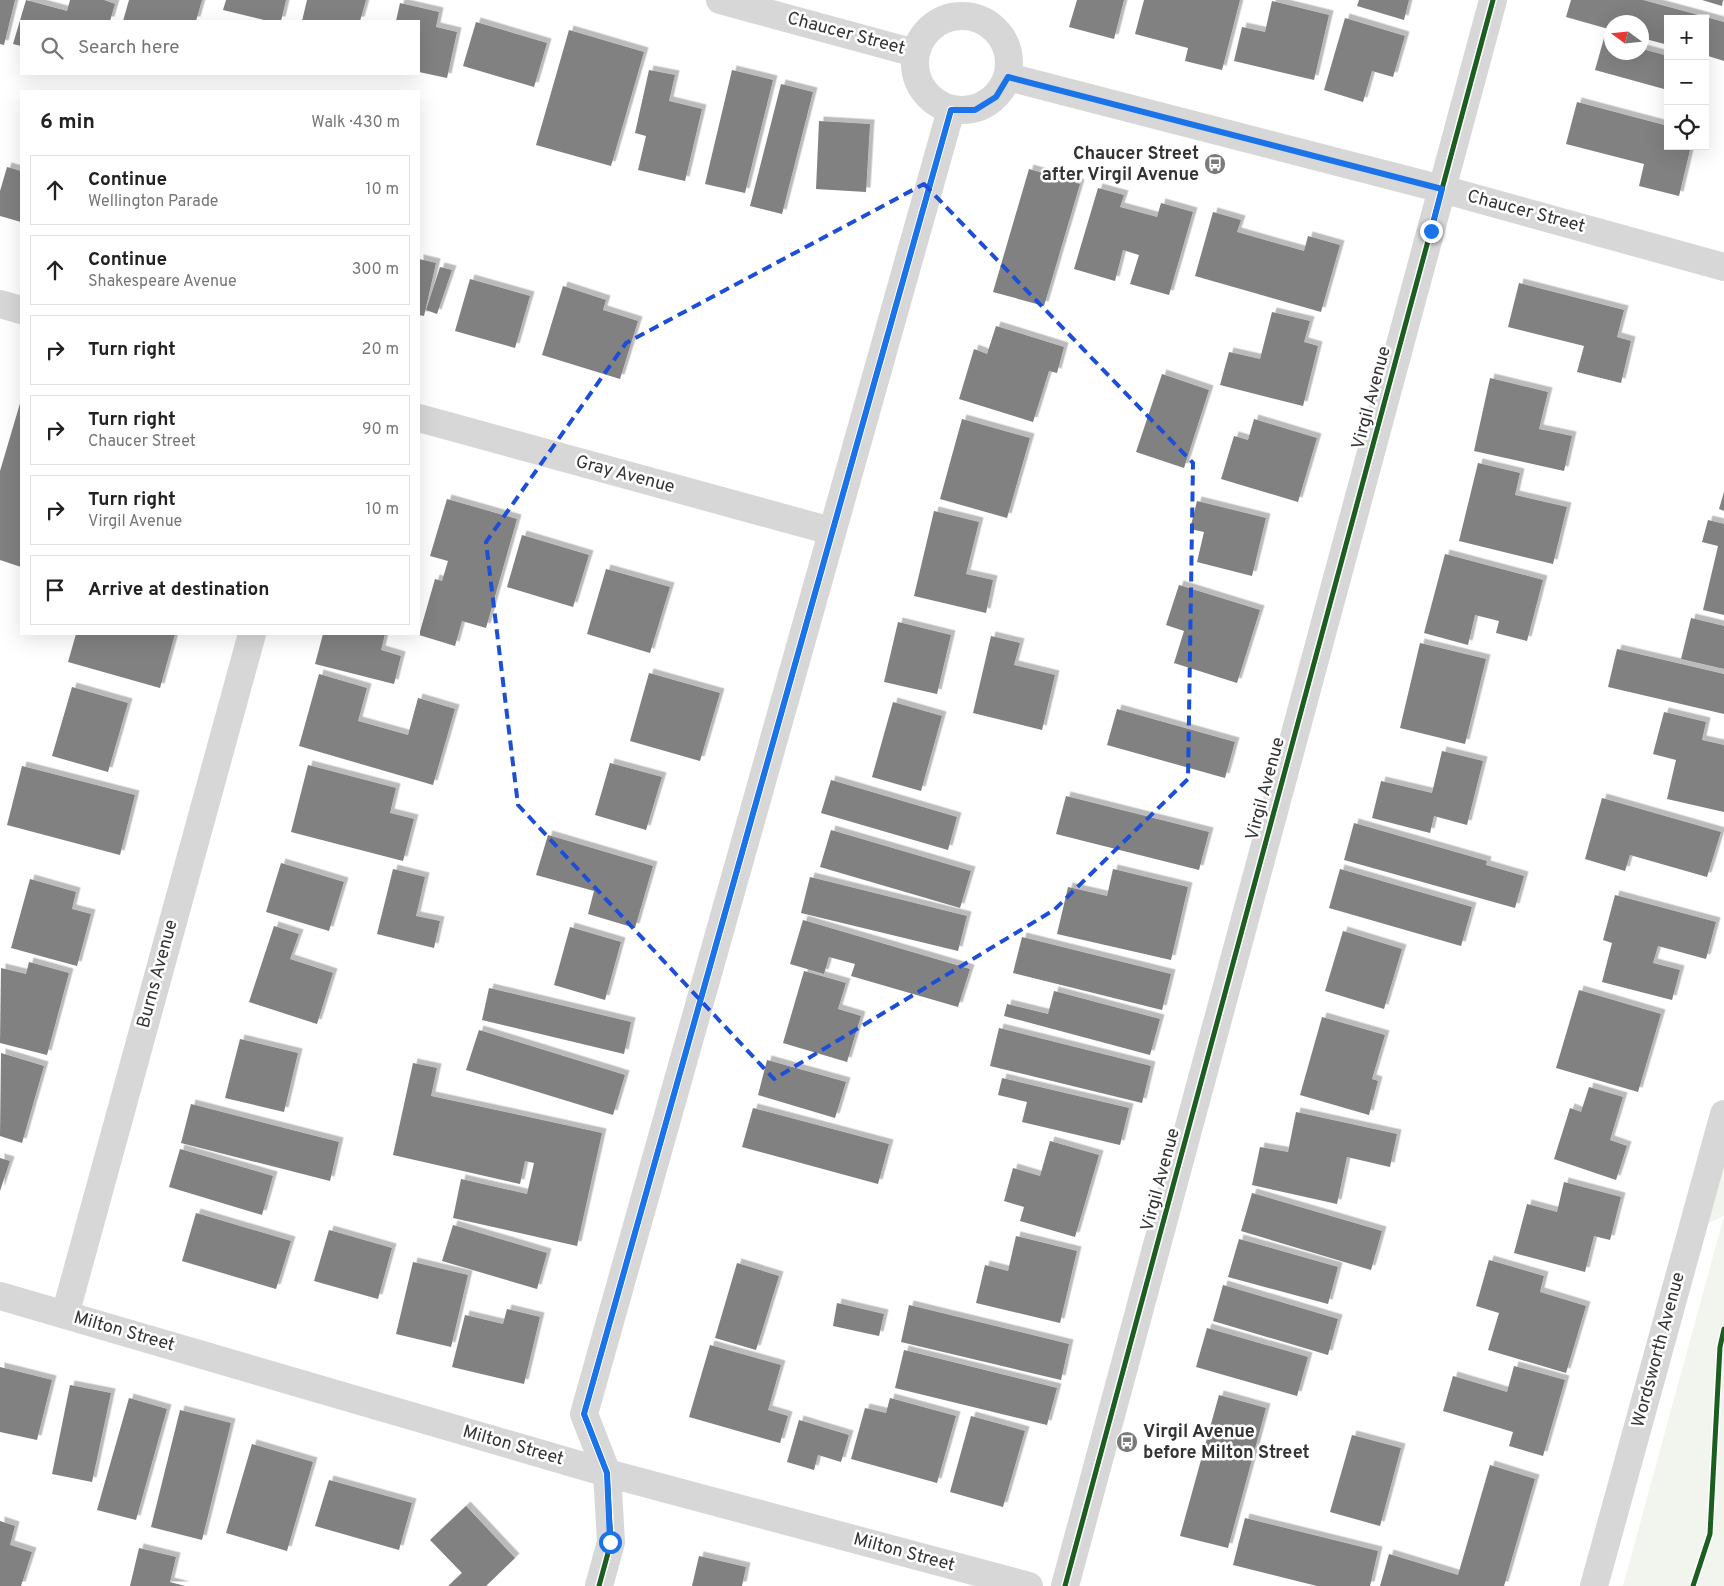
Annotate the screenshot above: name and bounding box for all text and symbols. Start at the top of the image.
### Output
street label: Chaucer Street [784,7,908,61]
north arrow [1604,15,1649,60]
map controls [1664,15,1709,150]
button: + [1664,15,1709,60]
search box [20,20,420,75]
icon: search [38,34,66,62]
text: Search here [78,36,180,60]
button: − [1664,60,1709,105]
button: locate [1664,105,1709,150]
text: 6 min [40,109,95,136]
text: Walk · 430 m [311,113,400,133]
place label: Chaucer Street after Virgil Avenue [1042,143,1199,187]
bus stop icon: Chaucer Street after Virgil Avenue [1203,152,1227,176]
text: Continue [88,168,167,192]
icon: ahead [41,176,69,204]
text: 10 m [365,180,399,200]
street label: Chaucer Street [1464,185,1588,239]
text: Wellington Parade [88,192,218,212]
route end [1420,220,1443,243]
text: Continue [88,248,167,272]
icon: ahead [41,256,69,284]
text: 300 m [352,260,399,280]
text: Shakespeare Avenue [88,272,237,292]
icon: right [41,336,69,364]
text: Turn right [88,338,176,362]
text: 20 m [362,340,399,360]
street label: Virgil Avenue [1347,344,1397,452]
text: Turn right [88,408,176,432]
icon: right [41,416,69,444]
text: 90 m [362,420,399,440]
text: Chaucer Street [88,432,196,452]
street label: Gray Avenue [573,451,677,499]
text: Turn right [88,488,176,512]
icon: right [41,496,69,524]
text: 10 m [365,500,399,520]
text: Virgil Avenue [88,512,182,532]
icon: arrive [41,576,69,604]
text: Arrive at destination [88,578,269,602]
street label: Virgil Avenue [1241,735,1291,843]
street label: Burns Avenue [132,917,184,1031]
street label: Virgil Avenue [1136,1126,1186,1234]
street label: Wordsworth Avenue [1627,1270,1691,1430]
street label: Milton Street [71,1307,177,1357]
street label: Milton Street [460,1421,566,1471]
place label: Virgil Avenue before Milton Street [1143,1421,1310,1465]
bus stop icon: Virgil Avenue before Milton Street [1115,1430,1139,1454]
street label: Milton Street [851,1528,957,1578]
route start [599,1531,622,1554]

